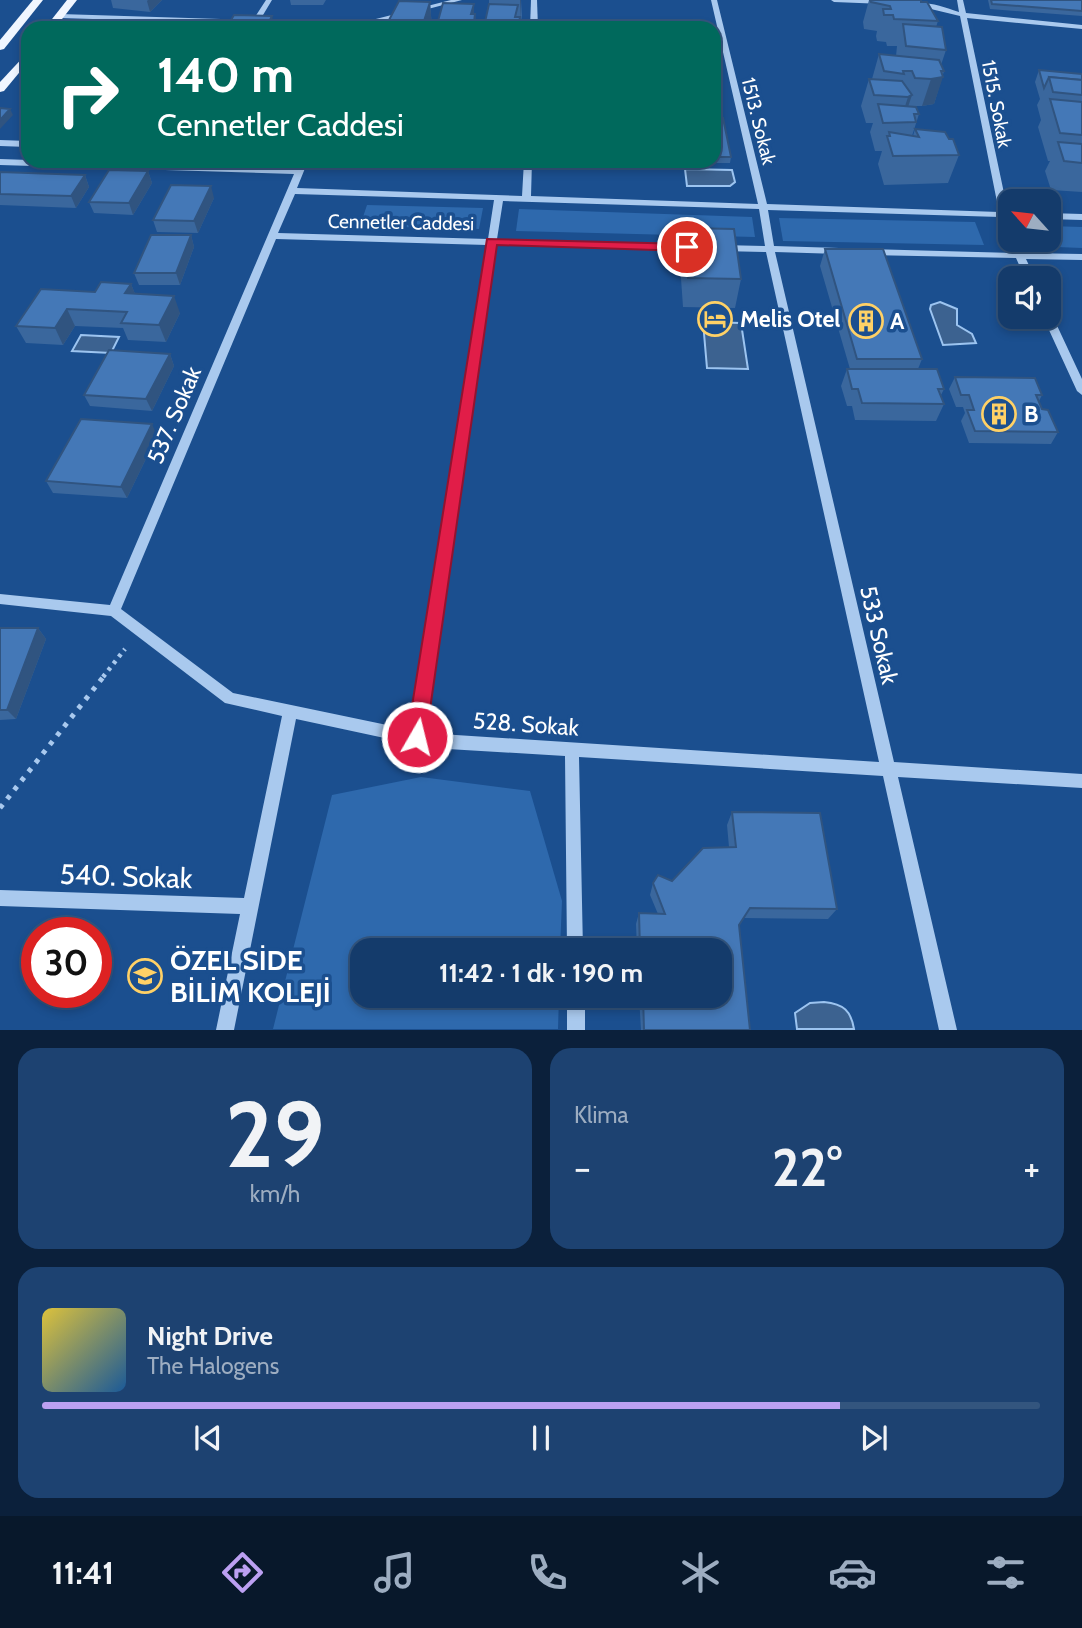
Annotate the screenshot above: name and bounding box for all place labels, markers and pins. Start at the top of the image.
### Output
pin [657,217,717,277]
hotel icon: Melis Otel [696,300,734,338]
building icon: A [847,302,885,340]
place label: Melis Otel [740,305,840,333]
place label: A [890,307,905,335]
building icon: B [980,395,1018,433]
place label: B [1024,400,1038,428]
place label: ÖZEL SİDE BİLİM KOLEJİ [170,943,331,1009]
school or university icon: ÖZEL SİDE BİLİM KOLEJİ [126,957,164,995]

